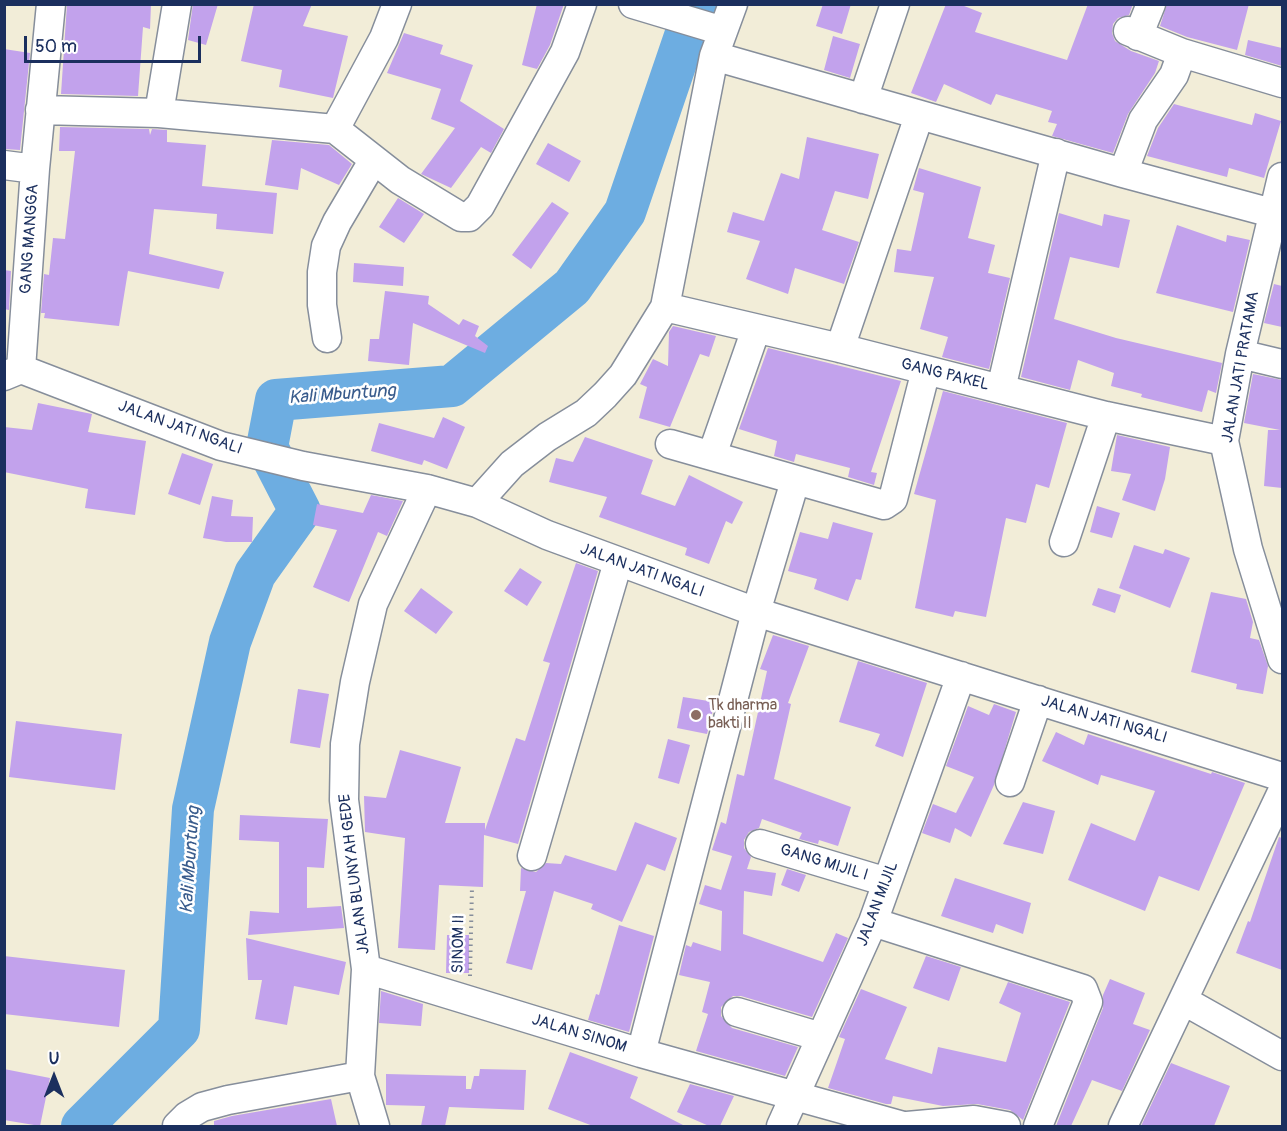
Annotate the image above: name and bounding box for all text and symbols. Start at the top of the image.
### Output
scale bar [27,24,204,62]
text: 50 m [35,35,77,58]
street label: GANG MANGGA [17,183,43,295]
street label: JALAN JATI PRATAMA [1218,290,1264,444]
street label: GANG PAKEL [899,355,991,395]
water label: Kali Mbuntung [288,380,396,410]
street label: JALAN JATI NGALI [115,397,245,459]
street label: JALAN JATI NGALI [577,540,707,602]
street label: JALAN JATI NGALI [1039,692,1169,748]
place label: Tk dharma bakti II [708,696,777,734]
marker: Tk dharma bakti II [689,708,703,722]
street label: JALAN BLUNYAH GEDE [336,793,374,955]
water label: Kali Mbuntung [176,806,206,914]
street label: GANG MIJIL I [778,841,870,885]
street label: JALAN MIJIL [853,859,903,949]
street label: SINOM II [449,914,469,974]
street label: JALAN SINOM [529,1010,629,1058]
north arrow [24,1047,84,1107]
text: U [49,1049,59,1069]

